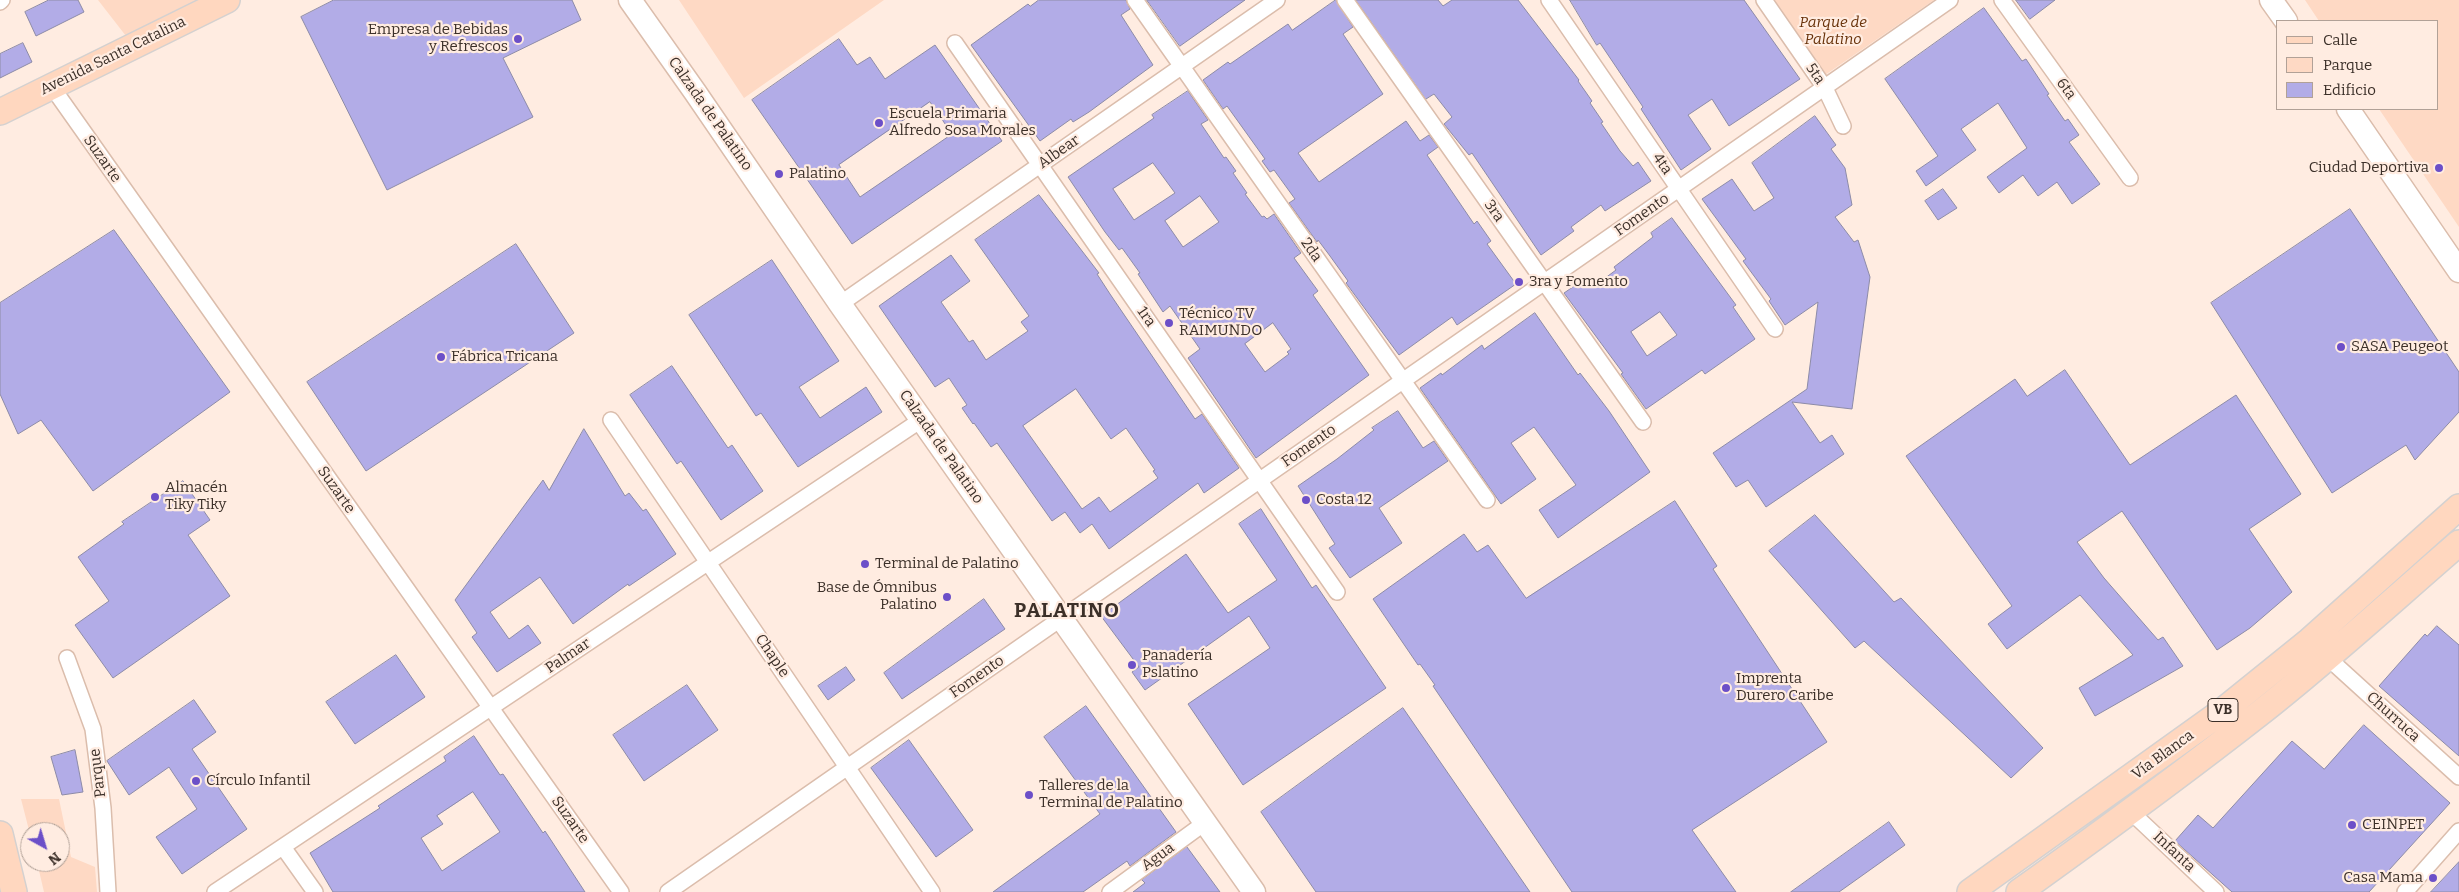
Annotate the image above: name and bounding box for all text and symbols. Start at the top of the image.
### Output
street label: Avenida Santa Catalina [37,13,189,99]
park label: Parque de Palatino [1799,14,1867,49]
legend [2276,20,2439,110]
place label: Empresa de Bebidas y Refrescos [368,21,508,56]
text: Calle [2323,31,2357,49]
marker: Empresa de Bebidas y Refrescos [512,33,524,45]
street label: Calzada de Palatino [664,54,756,174]
text: Parque [2323,56,2372,74]
street label: 5ta [1802,60,1828,88]
street label: 6ta [2052,75,2080,103]
text: Edificio [2323,81,2376,99]
place label: Escuela Primaria Alfredo Sosa Morales [889,105,1036,140]
marker: Escuela Primaria Alfredo Sosa Morales [873,117,885,129]
street label: Albear [1035,131,1083,173]
street label: Suzarte [79,132,125,186]
street label: 4ta [1648,150,1676,178]
place label: Ciudad Deportiva [2309,159,2429,177]
marker: Ciudad Deportiva [2433,162,2445,174]
place label: Palatino [789,165,846,183]
marker: Palatino [773,168,785,180]
street label: Fomento [1611,190,1673,240]
street label: 3ra [1480,197,1508,225]
street label: 2da [1296,235,1326,265]
place label: 3ra y Fomento [1529,273,1628,291]
marker: 3ra y Fomento [1513,276,1525,288]
street label: 1ra [1133,303,1159,331]
place label: Técnico TV RAIMUNDO [1179,305,1262,340]
marker: Técnico TV RAIMUNDO [1163,317,1175,329]
place label: SASA Peugeot [2351,338,2448,356]
marker: SASA Peugeot [2335,341,2347,353]
place label: Fábrica Tricana [451,348,558,366]
marker: Fábrica Tricana [435,351,447,363]
street label: Calzada de Palatino [895,387,987,507]
street label: Fomento [1278,421,1340,471]
street label: Suzarte [313,463,359,517]
place label: Almacén Tiky Tiky [165,479,227,514]
marker: Almacén Tiky Tiky [149,491,161,503]
place label: Costa 12 [1316,491,1372,509]
marker: Costa 12 [1300,494,1312,506]
place label: Terminal de Palatino [875,555,1019,573]
marker: Terminal de Palatino [859,558,871,570]
place label: Base de Ómnibus Palatino [817,579,937,614]
marker: Base de Ómnibus Palatino [941,591,953,603]
district label: PALATINO [1013,599,1121,623]
street label: Chaple [751,631,793,681]
street label: Palmar [542,634,594,678]
place label: Panadería Pslatino [1142,647,1212,682]
street label: Fomento [946,652,1008,702]
marker: Panadería Pslatino [1126,659,1138,671]
place label: Imprenta Durero Caribe [1736,670,1834,705]
marker: Imprenta Durero Caribe [1720,682,1732,694]
street label: Churruca [2363,688,2423,746]
road number: VB [2208,698,2238,722]
street label: Vía Blanca [2128,726,2198,784]
street label: Parque [86,747,110,799]
place label: Círculo Infantil [206,772,310,790]
marker: Círculo Infantil [190,775,202,787]
place label: Talleres de la Terminal de Palatino [1039,777,1183,812]
marker: Talleres de la Terminal de Palatino [1023,789,1035,801]
street label: Suzarte [547,793,593,847]
place label: CEINPET [2362,816,2424,834]
marker: CEINPET [2346,819,2358,831]
north arrow [20,822,70,872]
street label: Infanta [2149,828,2199,876]
street label: Agua [1138,839,1178,875]
text: N [45,848,64,868]
place label: Casa Mama [2343,869,2423,887]
marker: Casa Mama [2427,872,2439,884]

